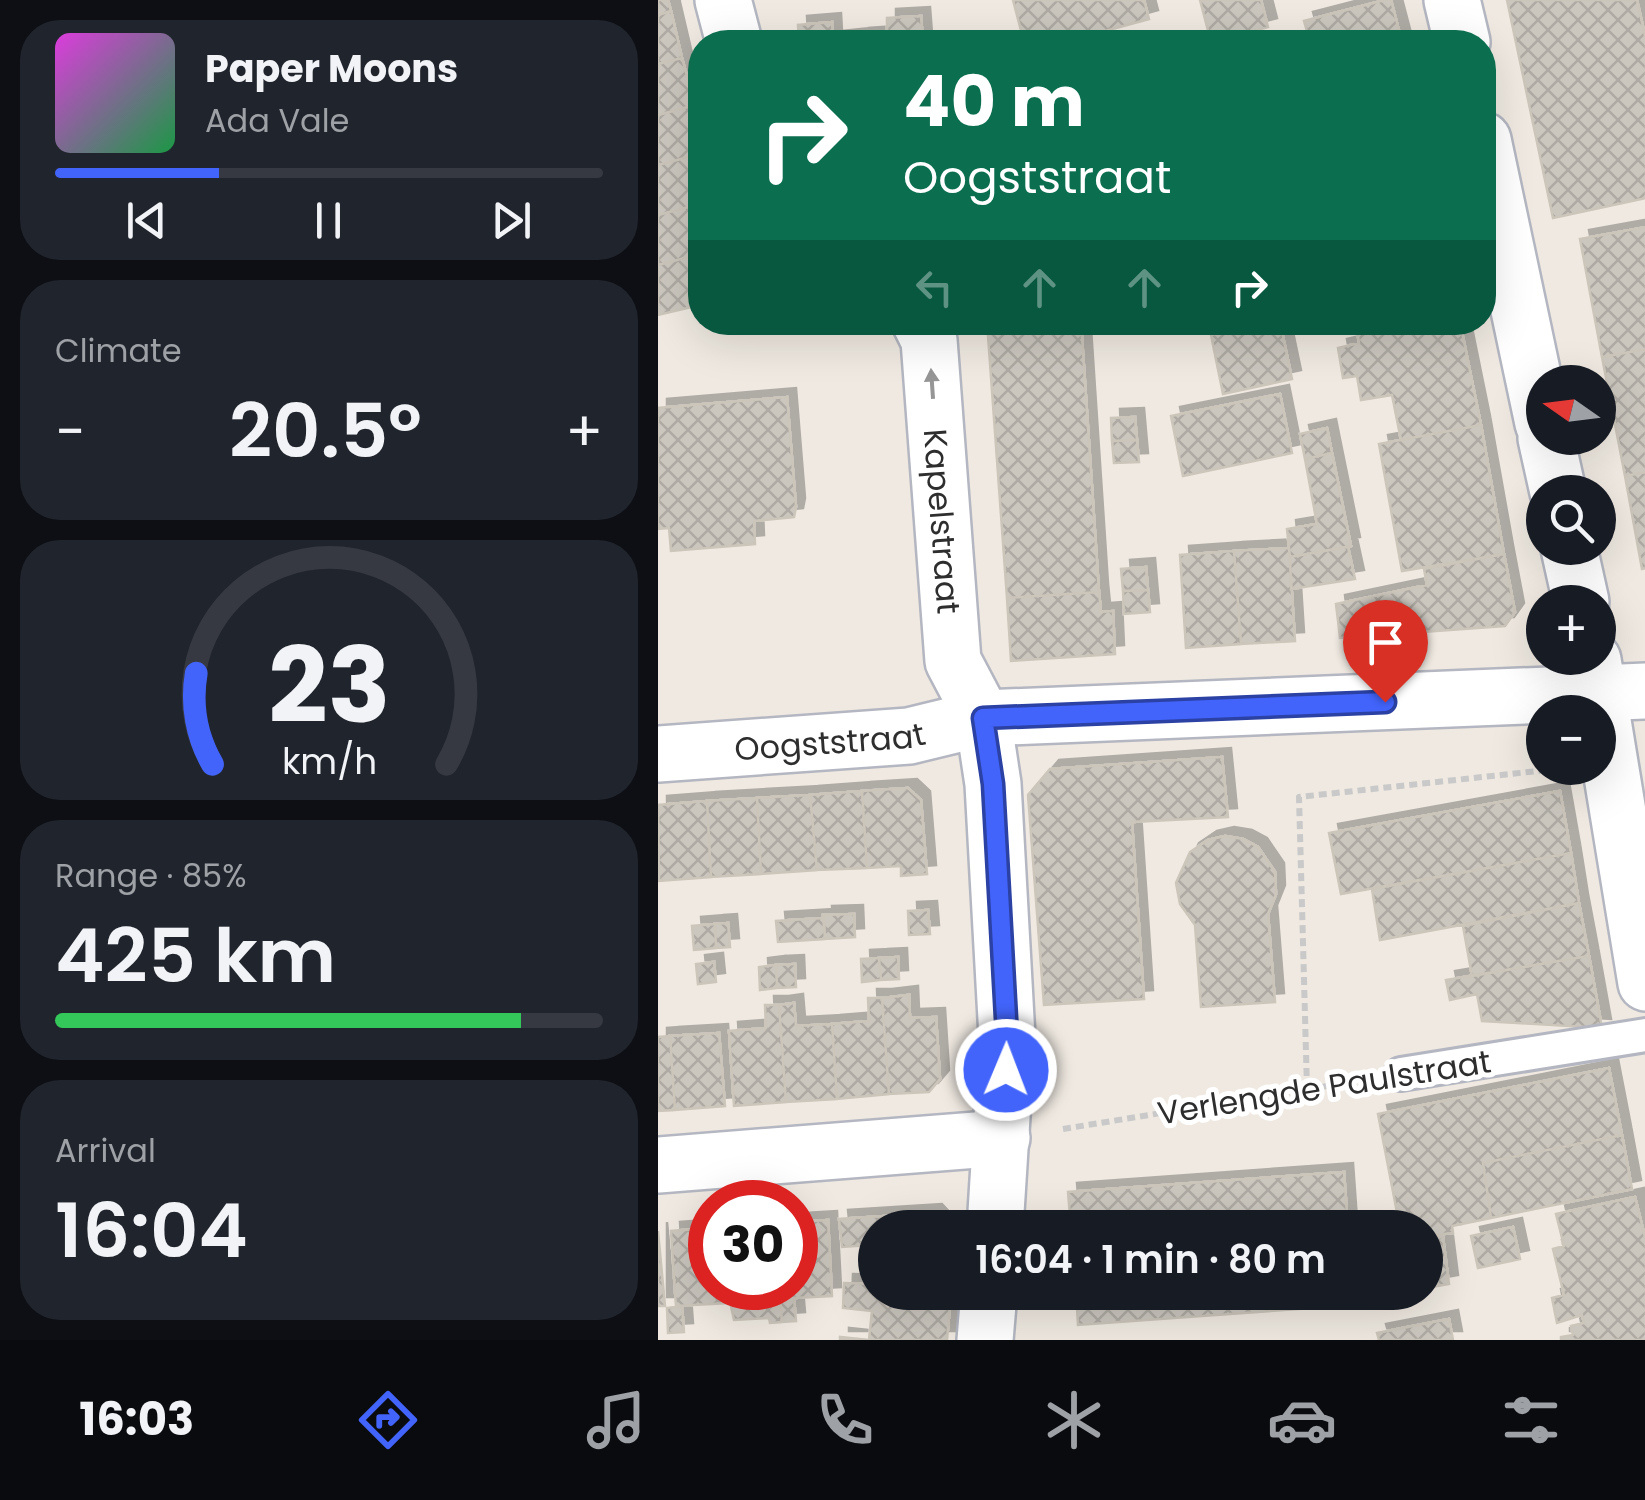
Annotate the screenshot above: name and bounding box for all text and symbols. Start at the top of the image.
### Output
text: Paper Moons [205,42,458,95]
text: 40 m [903,52,1085,151]
icon: right [738,70,868,200]
text: Ada Vale [205,98,349,143]
text: Oogststraat [903,146,1171,209]
icon: previous [119,193,174,248]
icon: pause [301,193,356,248]
icon: next [484,193,539,248]
icon: left [907,260,962,315]
icon: ahead [1012,260,1067,315]
icon: ahead [1117,260,1172,315]
icon: right [1222,260,1277,315]
text: Climate [55,328,182,373]
north arrow [1526,365,1616,455]
map controls [1526,365,1616,785]
one-way arrow [924,367,940,399]
text: 20.5° [229,378,422,483]
text: − [55,393,85,470]
text: + [565,393,603,470]
street label: Kapelstraat [913,427,972,615]
button: search [1526,475,1616,565]
button: + [1526,585,1616,675]
pin [1343,600,1428,703]
text: 23 [268,613,390,758]
icon: arrive [1358,615,1413,670]
button: − [1526,695,1616,785]
street label: Oogststraat [733,710,930,771]
text: km/h [281,736,377,787]
text: Range · 85% [55,853,247,898]
text: 425 km [55,903,336,1008]
position arrow [954,1018,1058,1122]
street label: Verlengde Paulstraat [1154,1038,1494,1136]
text: Arrival [55,1128,156,1173]
text: 16:04 [55,1178,248,1283]
speed limit sign: 30 [688,1180,818,1310]
text: 16:04 · 1 min · 80 m [975,1233,1326,1286]
icon: directions [353,1385,423,1455]
icon: music [581,1385,651,1455]
icon: phone [810,1385,880,1455]
icon: climate [1039,1385,1109,1455]
icon: car [1267,1385,1337,1455]
icon: filters [1496,1385,1566,1455]
text: 16:03 [79,1388,194,1451]

